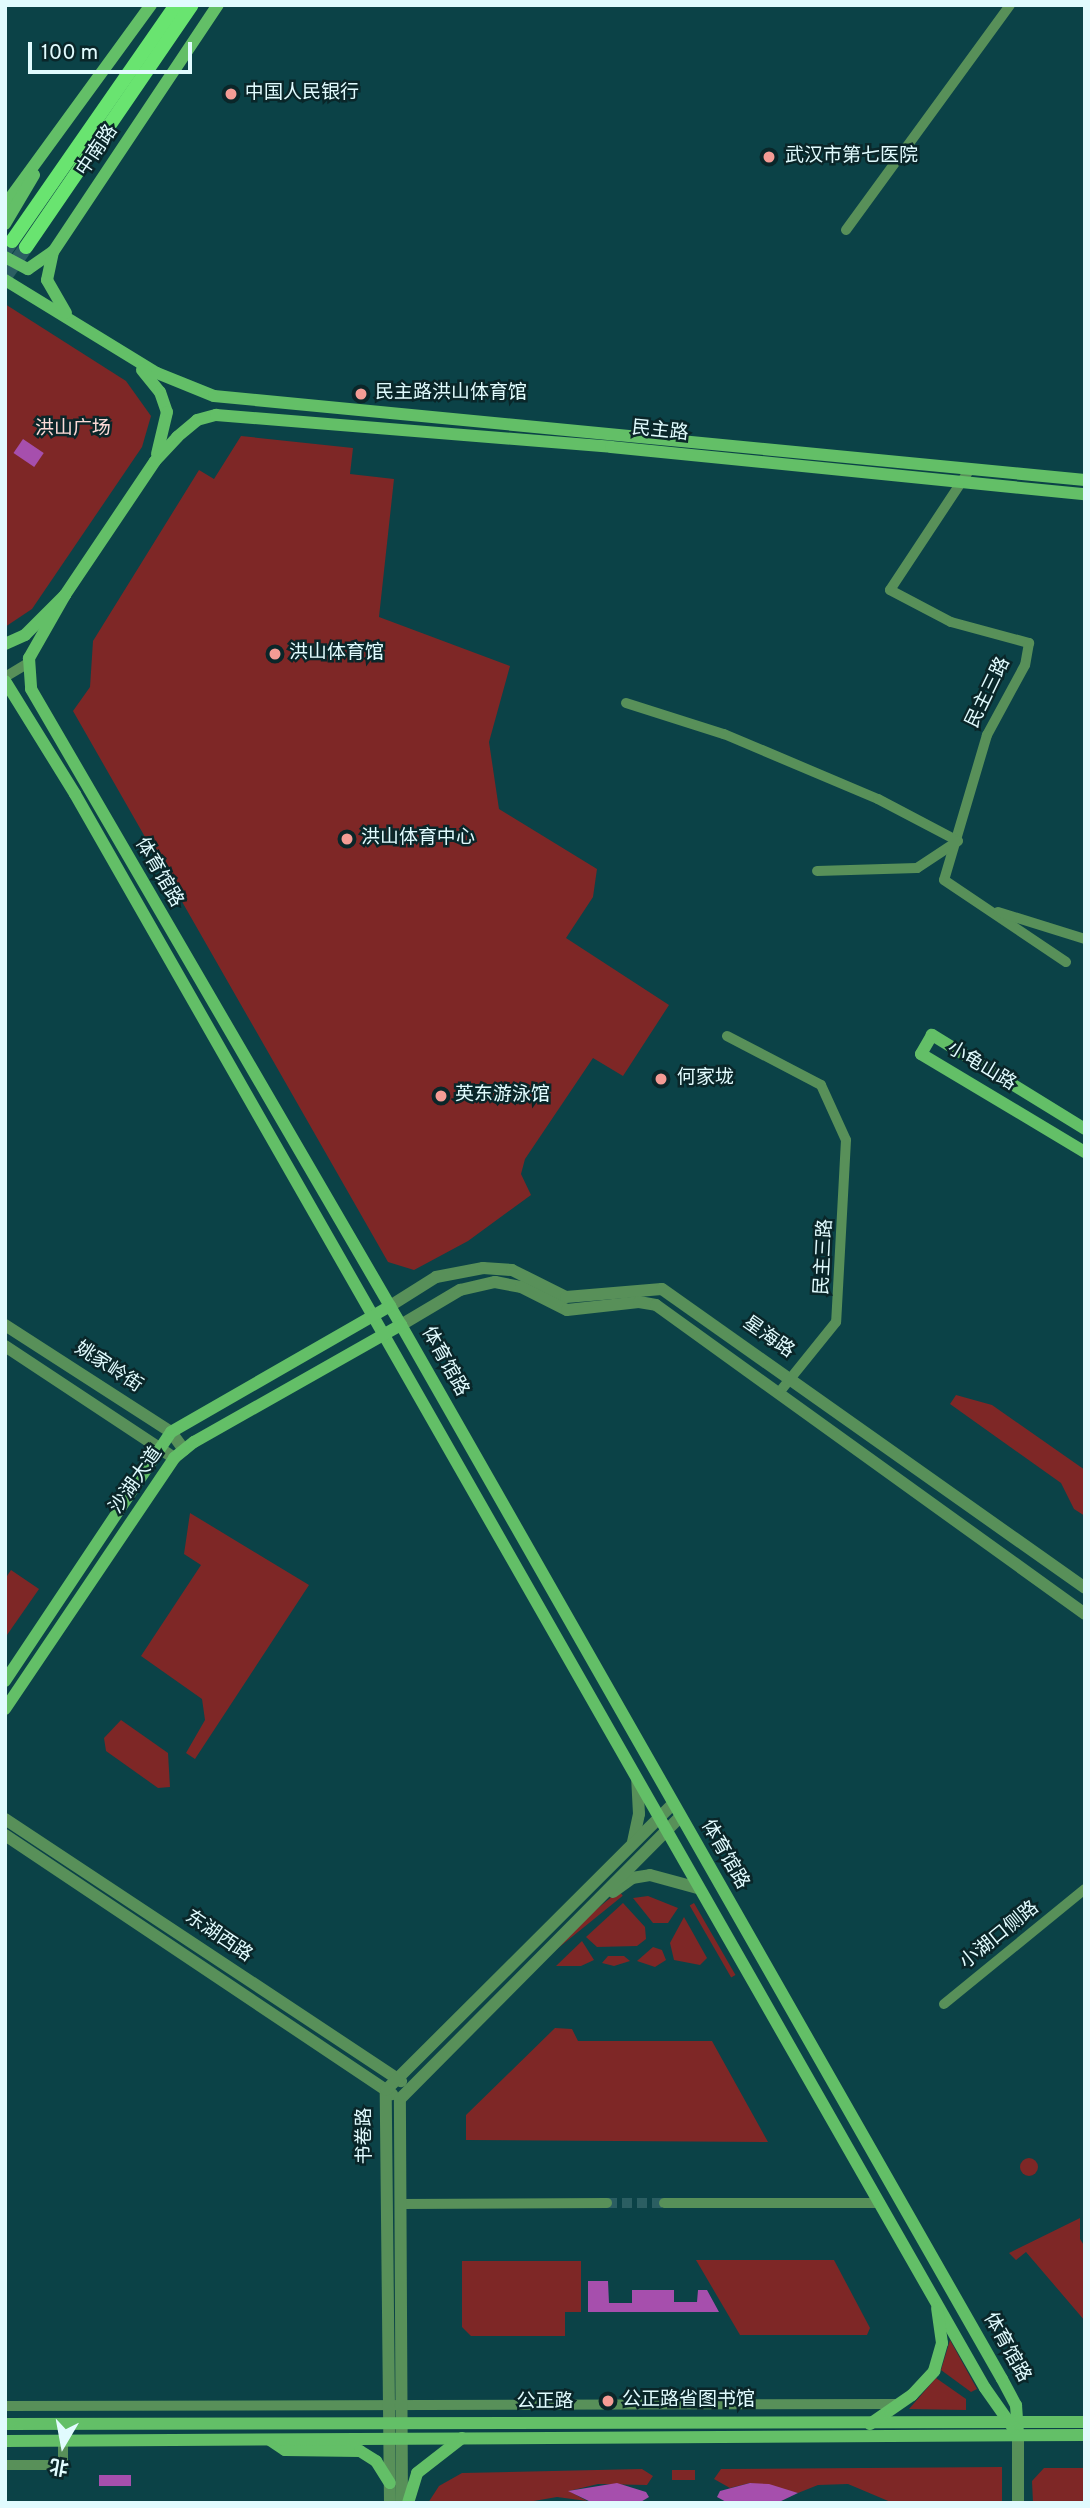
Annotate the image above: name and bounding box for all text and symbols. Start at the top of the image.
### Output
scale bar [32,28,196,72]
text: 100 m [41,40,98,67]
place label: 中国人民银行 [245,83,359,105]
marker: 中国人民银行 [223,86,239,102]
street label: 中南路 [73,121,123,181]
place label: 武汉市第七医院 [785,146,918,168]
marker: 武汉市第七医院 [759,147,779,167]
place label: 民主路洪山体育馆 [375,383,527,405]
marker: 民主路洪山体育馆 [353,386,369,402]
street label: 民主路 [630,418,690,446]
park label: 洪山广场 [35,419,111,441]
place label: 洪山体育馆 [289,643,384,665]
marker: 洪山体育馆 [267,646,283,662]
street label: 民主三路 [962,654,1016,732]
place label: 洪山体育中心 [361,828,475,850]
marker: 洪山体育中心 [339,831,355,847]
street label: 体育馆路 [129,834,187,912]
street label: 小龟山路 [943,1038,1019,1096]
place label: 何家垅 [677,1068,734,1090]
marker: 何家垅 [651,1069,671,1089]
place label: 英东游泳馆 [455,1085,550,1107]
marker: 英东游泳馆 [433,1088,449,1104]
street label: 民主三路 [812,1218,838,1296]
street label: 星海路 [738,1312,798,1364]
street label: 体育馆路 [416,1323,472,1401]
street label: 姚家岭街 [70,1338,146,1398]
street label: 沙湖大道 [106,1443,168,1519]
street label: 体育馆路 [695,1816,753,1894]
street label: 小湖口侧路 [956,1897,1044,1975]
street label: 东湖西路 [180,1906,256,1968]
street label: 书卷路 [355,2108,377,2164]
street label: 体育馆路 [978,2309,1034,2387]
place label: 公正路省图书馆 [622,2390,755,2412]
street label: 公正路 [517,2392,573,2414]
marker: 公正路省图书馆 [600,2393,616,2409]
north arrow [28,2410,98,2480]
text: 北 [48,2452,71,2479]

